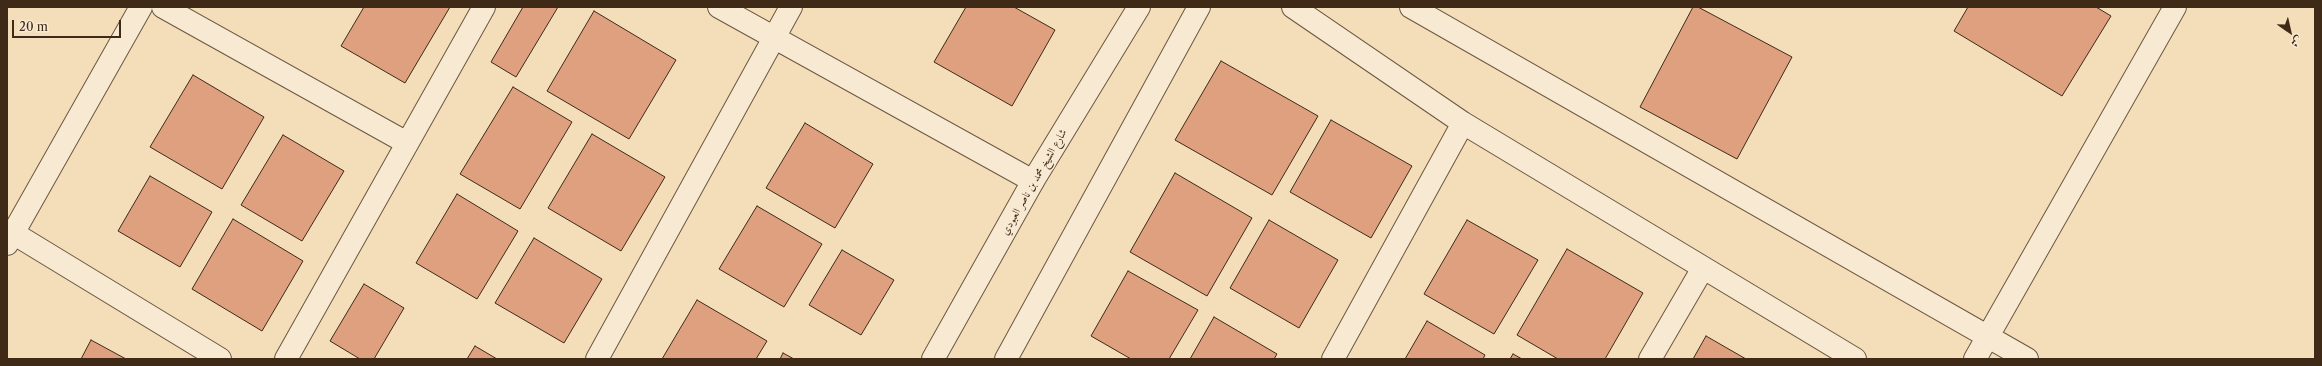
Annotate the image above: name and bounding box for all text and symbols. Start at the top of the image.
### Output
scale bar [14,12,123,38]
north arrow [2270,12,2310,52]
text: 20 m [19,19,48,34]
text: ش [2288,33,2305,51]
street label: شارع الشيخ محمد بن ناصر العبودي [998,127,1070,237]

